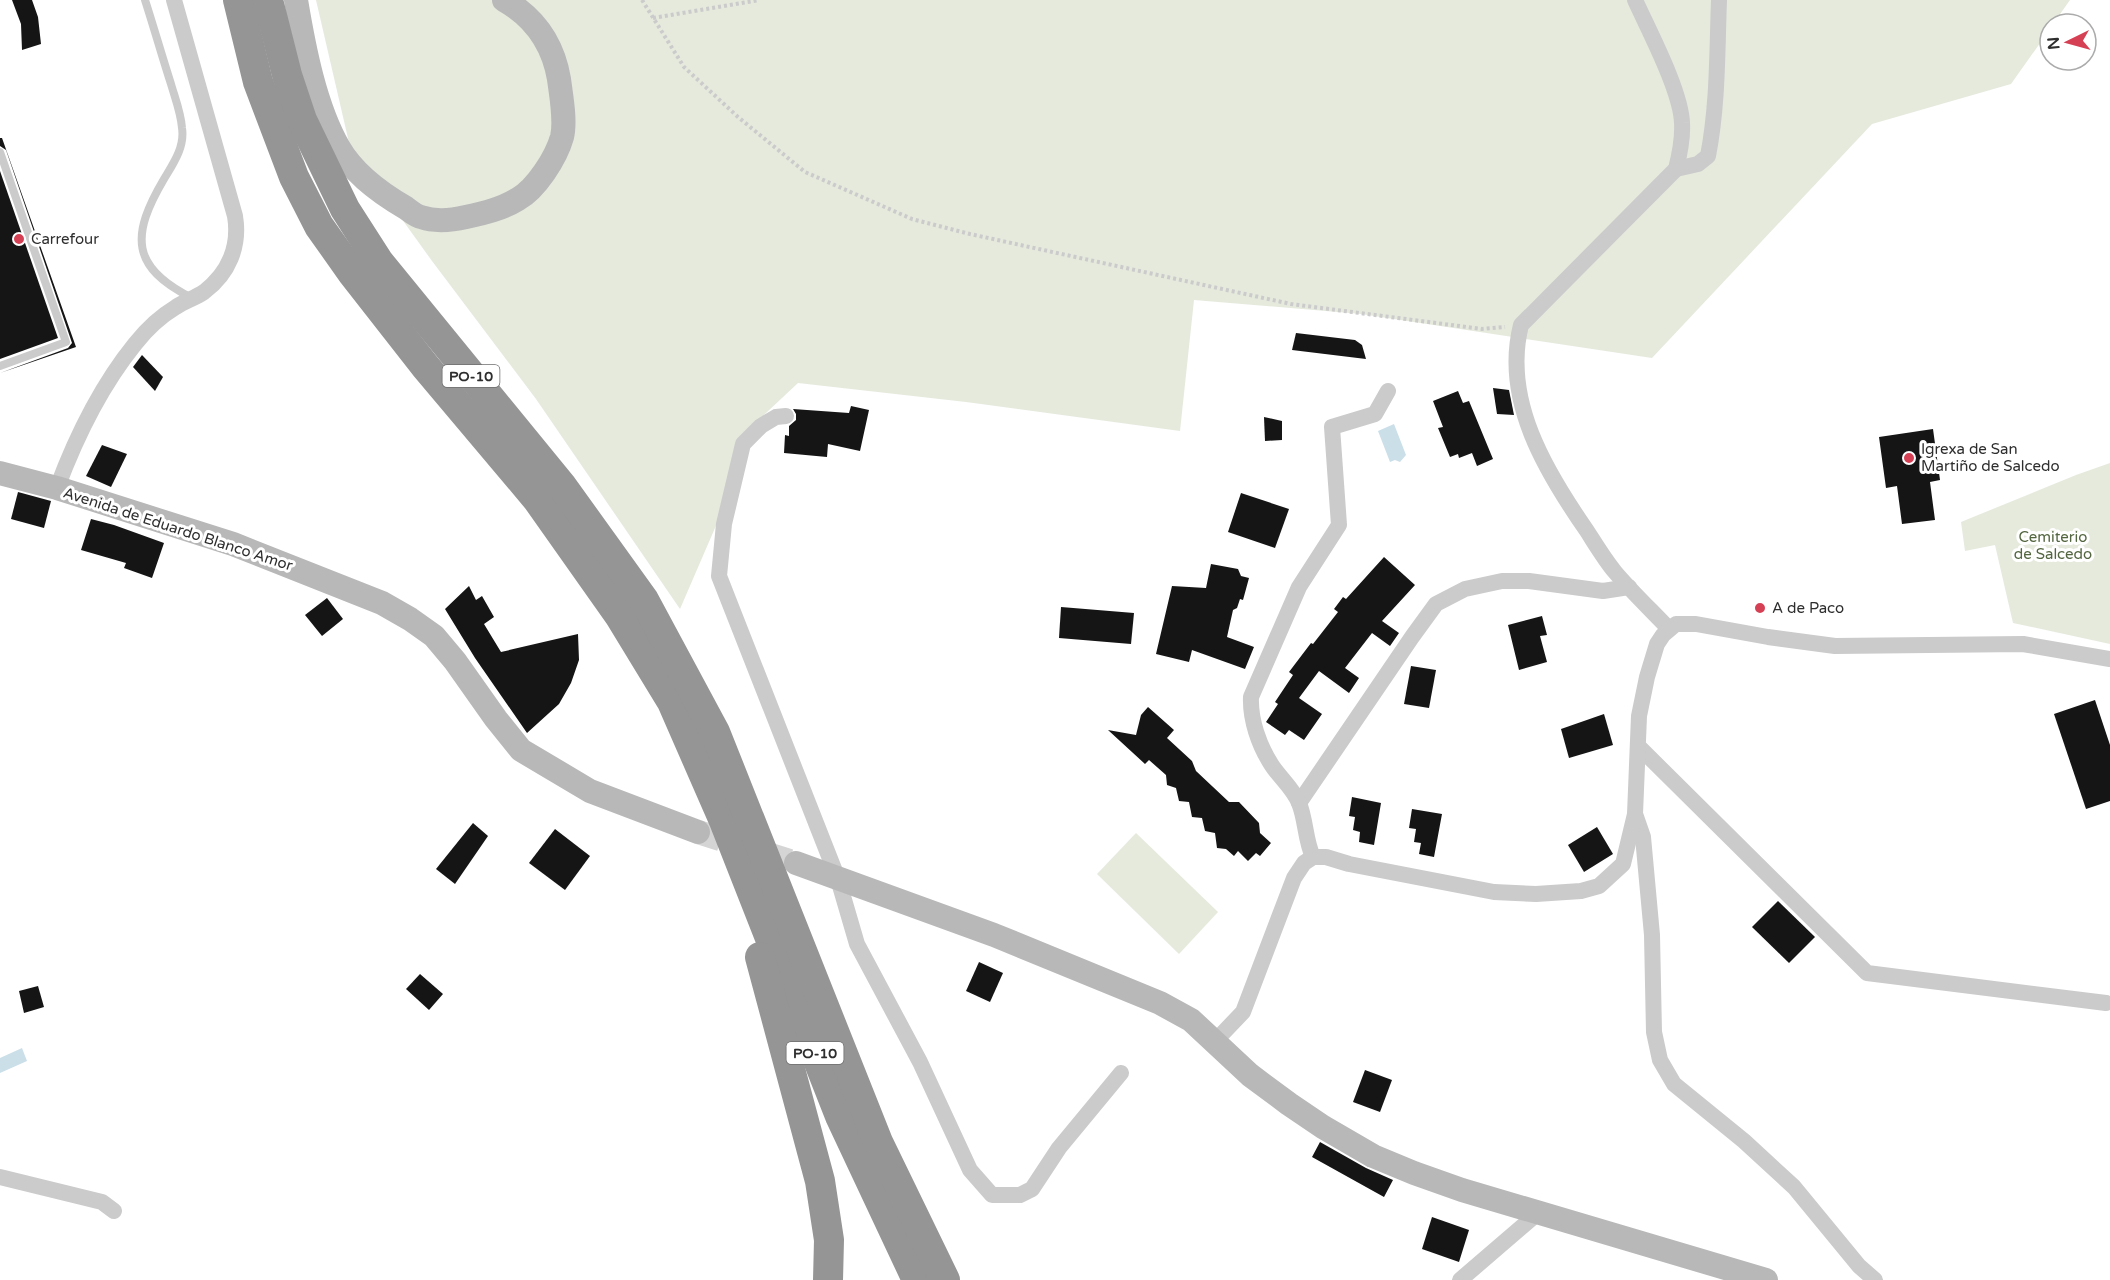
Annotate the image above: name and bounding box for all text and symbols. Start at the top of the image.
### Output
north arrow [2038,12,2098,72]
text: N [2044,36,2065,50]
place label: Carrefour [31,230,99,248]
marker: Carrefour [12,232,26,246]
road number: PO-10 [442,365,500,387]
place label: Igrexa de San Martiño de Salcedo [1921,440,2060,475]
marker: Igrexa de San Martiño de Salcedo [1902,451,1916,465]
street label: Avenida de Eduardo Blanco Amor [61,483,295,575]
park label: Cemiterio de Salcedo [2014,528,2092,563]
place label: A de Paco [1772,599,1844,617]
marker: A de Paco [1753,601,1767,615]
road number: PO-10 [786,1042,844,1064]

